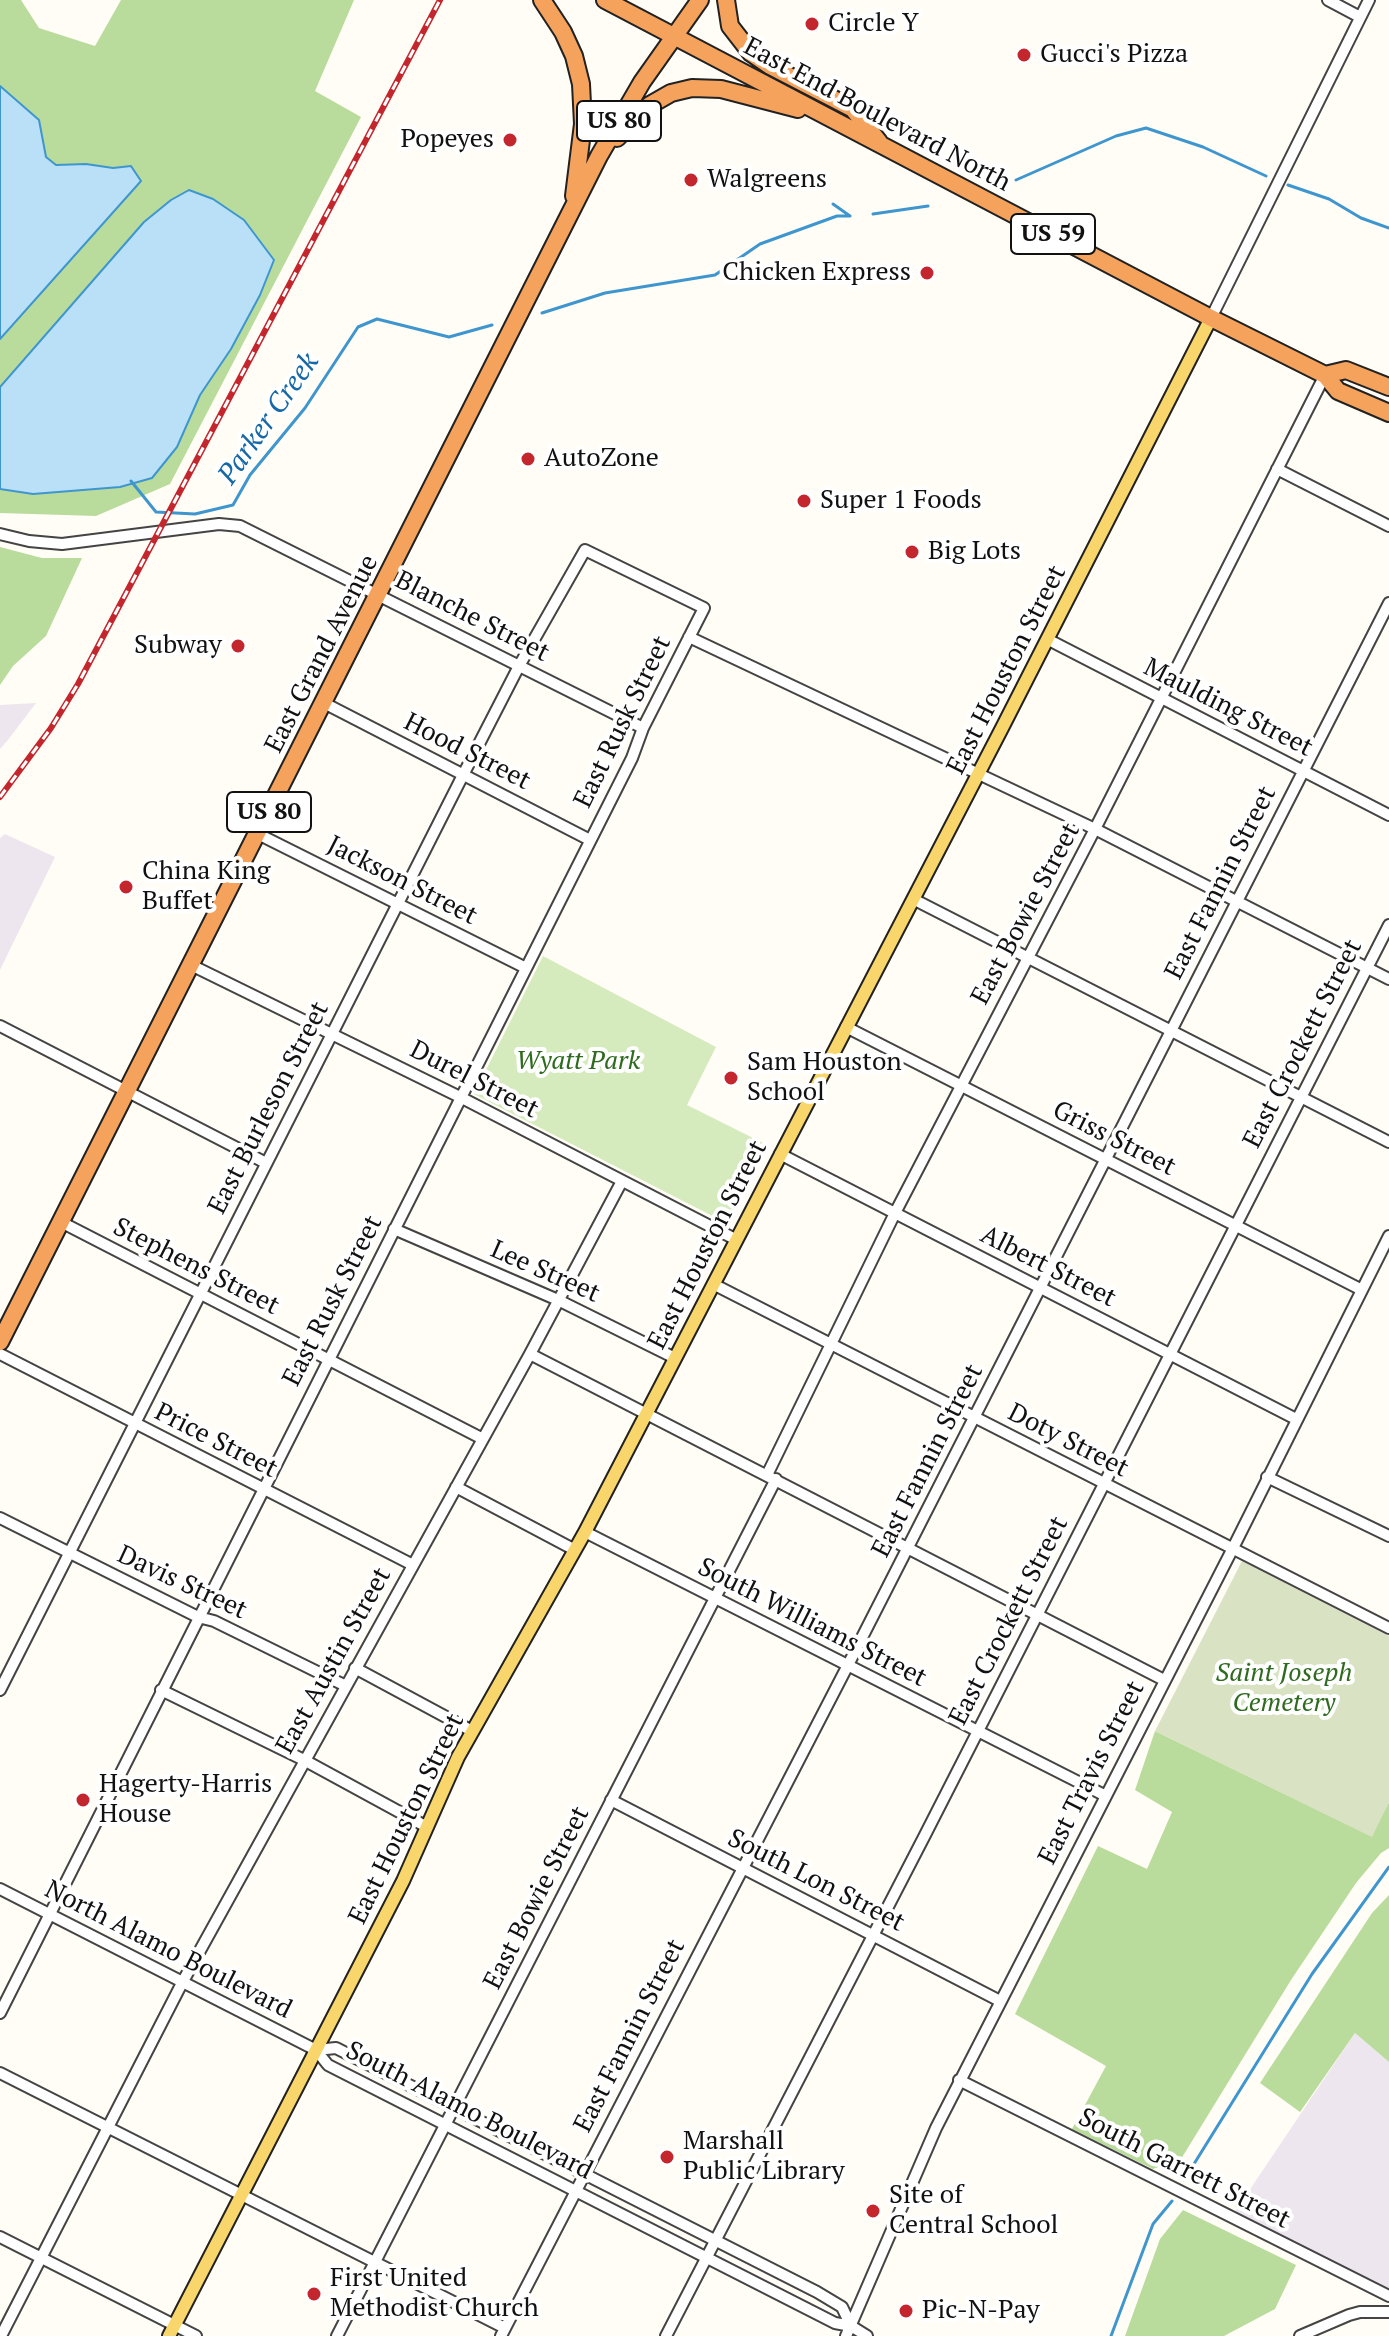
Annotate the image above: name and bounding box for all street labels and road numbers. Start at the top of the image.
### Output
street label: East End Boulevard North [738,31,1016,199]
road number: US 80 [577,101,661,141]
road number: US 59 [1011,214,1095,254]
street label: East Grand Avenue [259,550,385,758]
street label: East Houston Street [941,560,1073,780]
street label: Blanche Street [390,565,554,669]
street label: East Rusk Street [568,631,678,813]
street label: Maulding Street [1138,652,1318,764]
street label: Hood Street [399,707,535,797]
street label: East Fannin Street [1159,781,1283,985]
road number: US 80 [227,792,311,832]
street label: East Bowie Street [965,818,1087,1010]
street label: Jackson Street [322,830,482,932]
street label: East Crockett Street [1237,935,1369,1153]
street label: East Burleson Street [202,997,336,1219]
street label: Durel Street [405,1034,543,1126]
street label: Griss Street [1047,1095,1181,1183]
street label: East Houston Street [642,1135,774,1355]
street label: East Rusk Street [277,1210,389,1392]
street label: Stephens Street [108,1212,284,1322]
street label: Albert Street [975,1219,1121,1315]
street label: Lee Street [486,1234,604,1310]
street label: East Fannin Street [866,1359,990,1563]
street label: Price Street [149,1397,283,1485]
street label: Doty Street [1003,1397,1133,1485]
street label: East Crockett Street [943,1512,1075,1730]
street label: Davis Street [112,1539,252,1627]
street label: South Williams Street [692,1552,932,1694]
street label: East Austin Street [270,1562,398,1760]
street label: East Travis Street [1032,1676,1152,1870]
street label: East Houston Street [343,1709,471,1929]
street label: East Bowie Street [477,1801,597,1995]
street label: South Lon Street [722,1823,910,1939]
street label: North Alamo Boulevard [39,1874,297,2026]
street label: East Fannin Street [568,1934,692,2138]
street label: South Alamo Boulevard [340,2035,598,2187]
street label: South Garrett Street [1073,2102,1295,2236]

